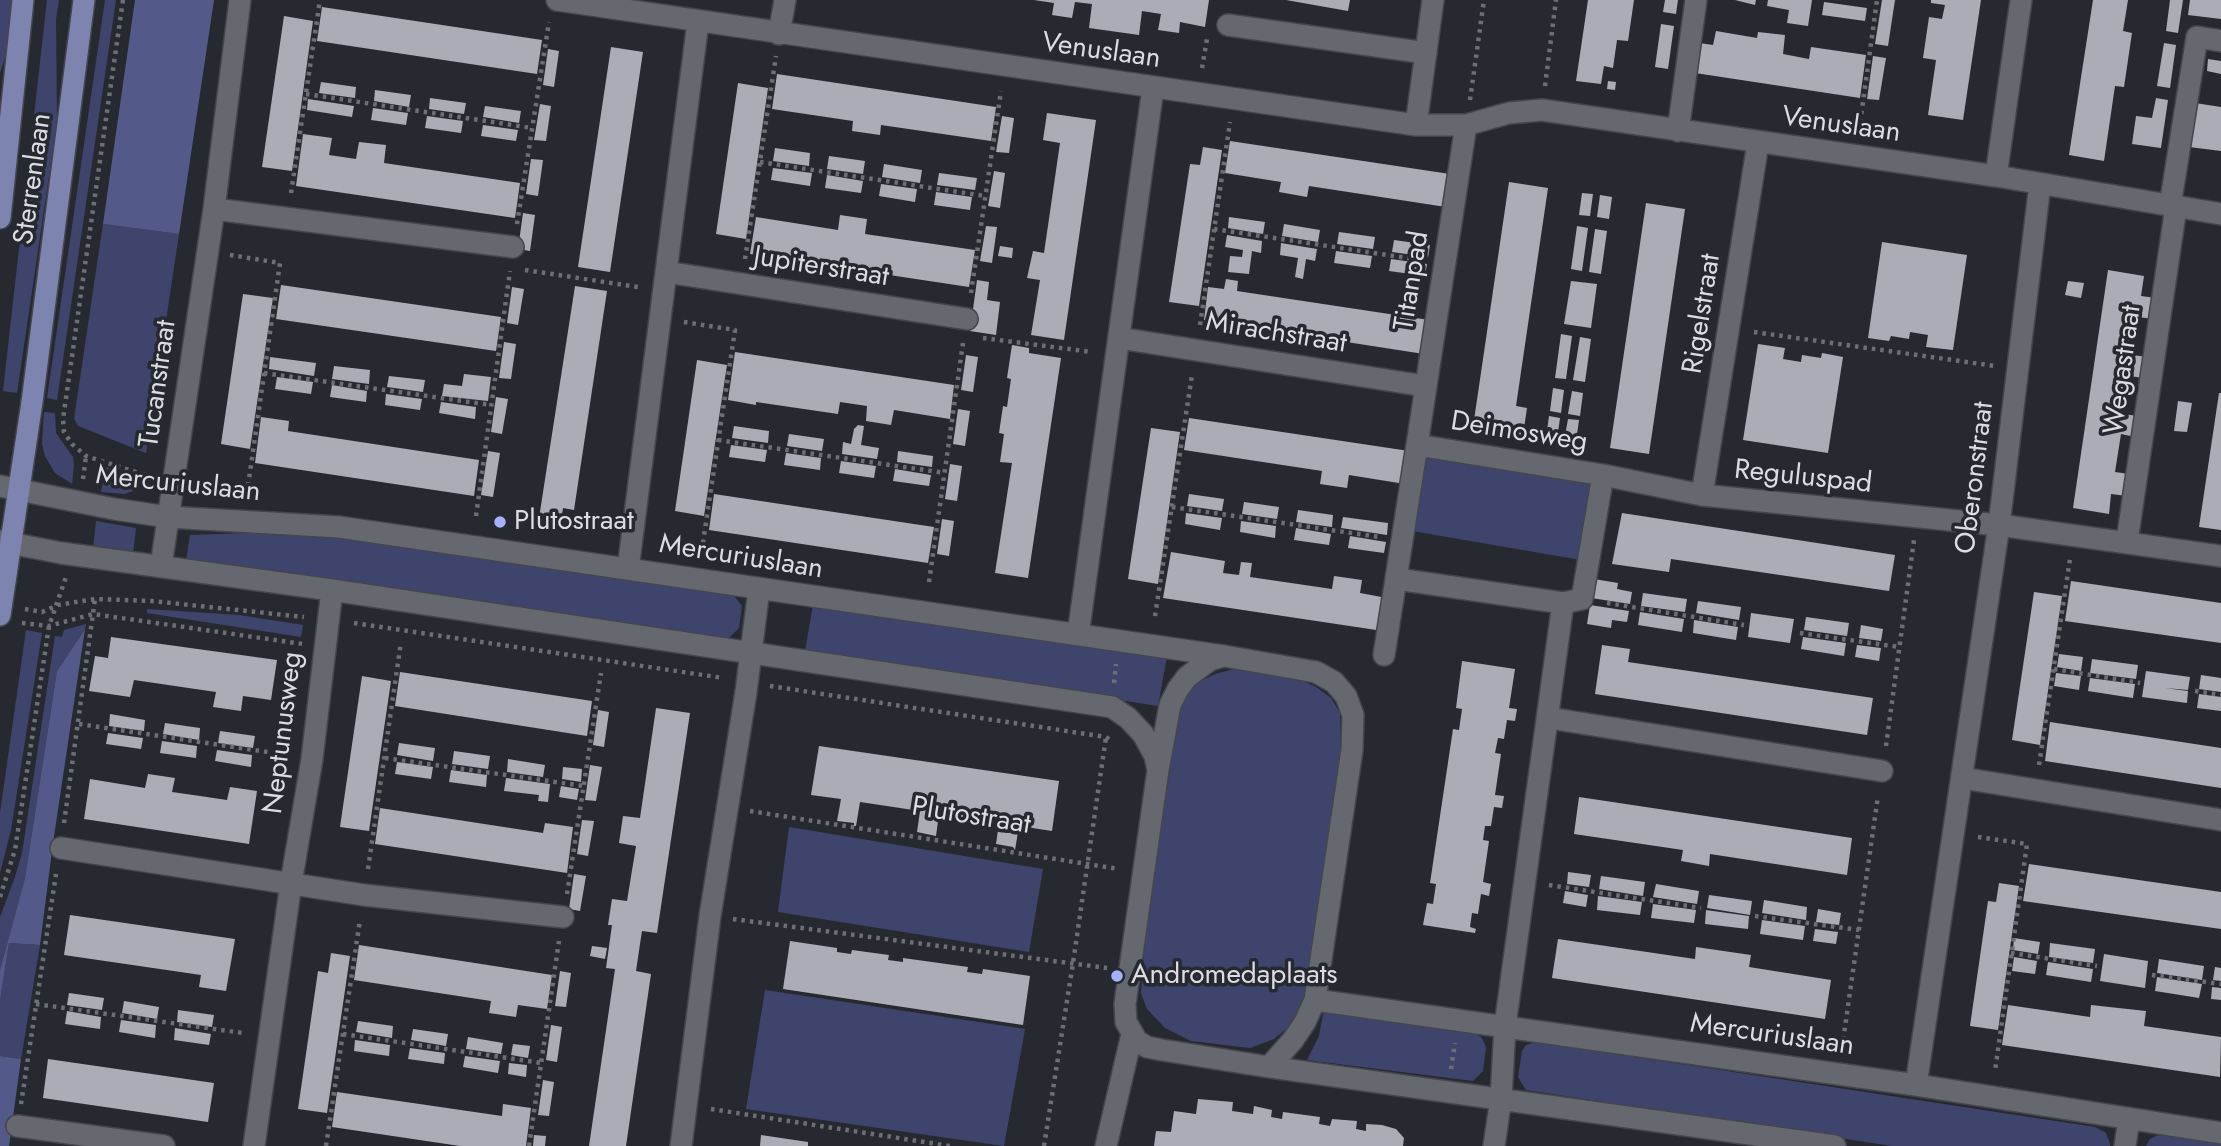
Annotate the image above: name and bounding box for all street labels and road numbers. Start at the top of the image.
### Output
street label: Venuslaan [1040,27,1162,77]
street label: Venuslaan [1780,101,1902,151]
street label: Sterrenlaan [8,111,60,247]
street label: Titanpad [1389,229,1437,333]
street label: Jupiterstraat [751,241,891,295]
street label: Rigelstraat [1677,252,1729,376]
street label: Wegastraat [2098,303,2150,437]
street label: Mirachstraat [1203,306,1349,362]
street label: Tucanstraat [133,318,185,450]
street label: Oberonstraat [1950,400,2002,556]
street label: Deimosweg [1448,406,1590,460]
street label: Reguluspad [1732,454,1874,502]
street label: Mercuriuslaan [94,460,262,510]
street label: Mercuriuslaan [657,528,825,588]
street label: Neptunusweg [257,650,311,816]
street label: Plutostraat [909,791,1033,843]
street label: Mercuriuslaan [1688,1008,1856,1064]

